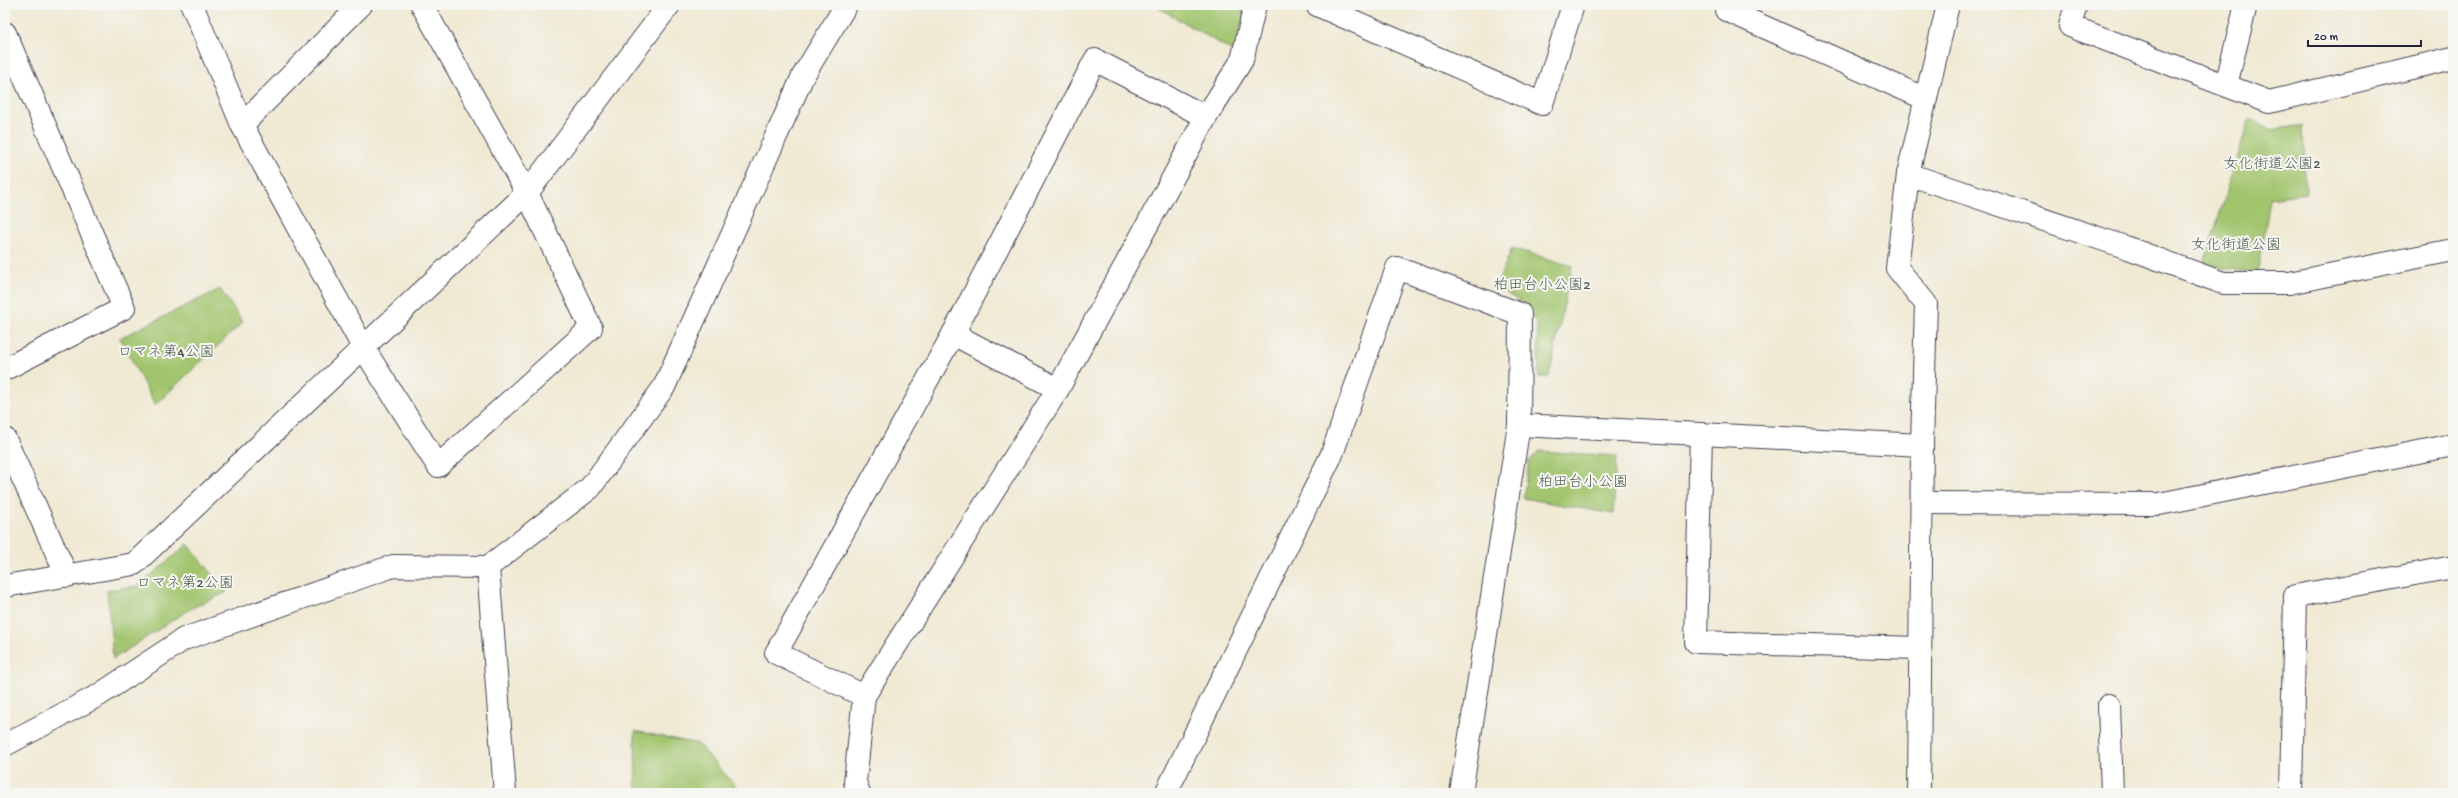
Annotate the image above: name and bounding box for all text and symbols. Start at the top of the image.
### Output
scale bar [2308,22,2421,48]
text: 20 m [2314,31,2339,45]
park label: 女化街道公園2 [2223,156,2321,174]
park label: 女化街道公園 [2191,237,2281,255]
park label: 柏田台小公園2 [1493,276,1591,295]
park label: ロマネ第4公園 [117,343,215,362]
park label: 柏田台小公園 [1538,473,1628,492]
park label: ロマネ第2公園 [136,574,234,593]

